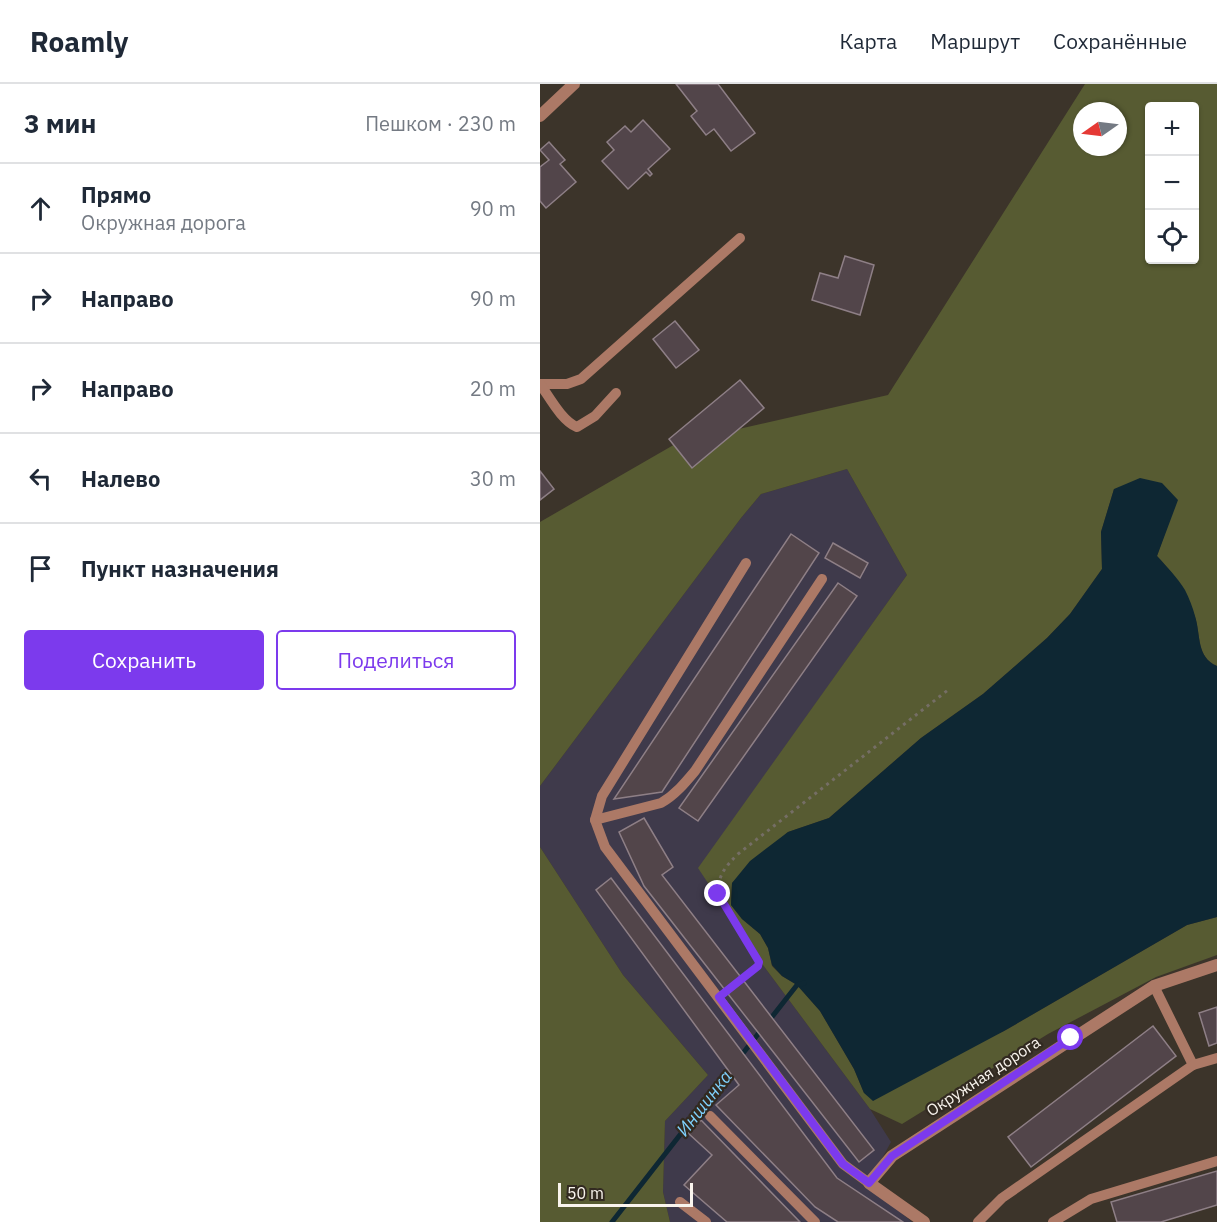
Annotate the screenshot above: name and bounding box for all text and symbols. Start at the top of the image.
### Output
text: Roamly [30,23,128,60]
text: Карта [839,27,897,55]
text: Маршрут [930,27,1020,55]
text: Сохранённые [1053,27,1187,55]
north arrow [1073,102,1127,156]
map controls [1145,102,1199,264]
button: + [1145,102,1199,156]
text: 3 мин [24,106,96,140]
text: Пешком · 230 m [365,110,516,137]
button: − [1145,156,1199,210]
text: Прямо [81,180,151,209]
icon: ahead [24,192,57,225]
text: 90 m [470,195,516,222]
text: Окружная дорога [81,209,246,236]
button: locate [1145,210,1199,264]
icon: right [24,282,57,315]
text: Направо [81,284,174,313]
text: 90 m [470,285,516,312]
icon: right [24,372,57,405]
text: Направо [81,374,174,403]
text: 20 m [470,375,516,402]
icon: left [24,462,57,495]
text: Налево [81,464,160,493]
text: 30 m [470,465,516,492]
icon: arrive [24,552,57,585]
text: Пункт назначения [81,554,279,583]
button: Сохранить [24,630,264,690]
button: Поделиться [276,630,516,690]
route end [704,880,730,906]
route start [1057,1024,1083,1050]
street label: Окружная дорога [922,1031,1044,1120]
water label: Иншинка [671,1065,737,1141]
scale bar [558,1180,693,1208]
text: 50 m [567,1183,604,1203]

